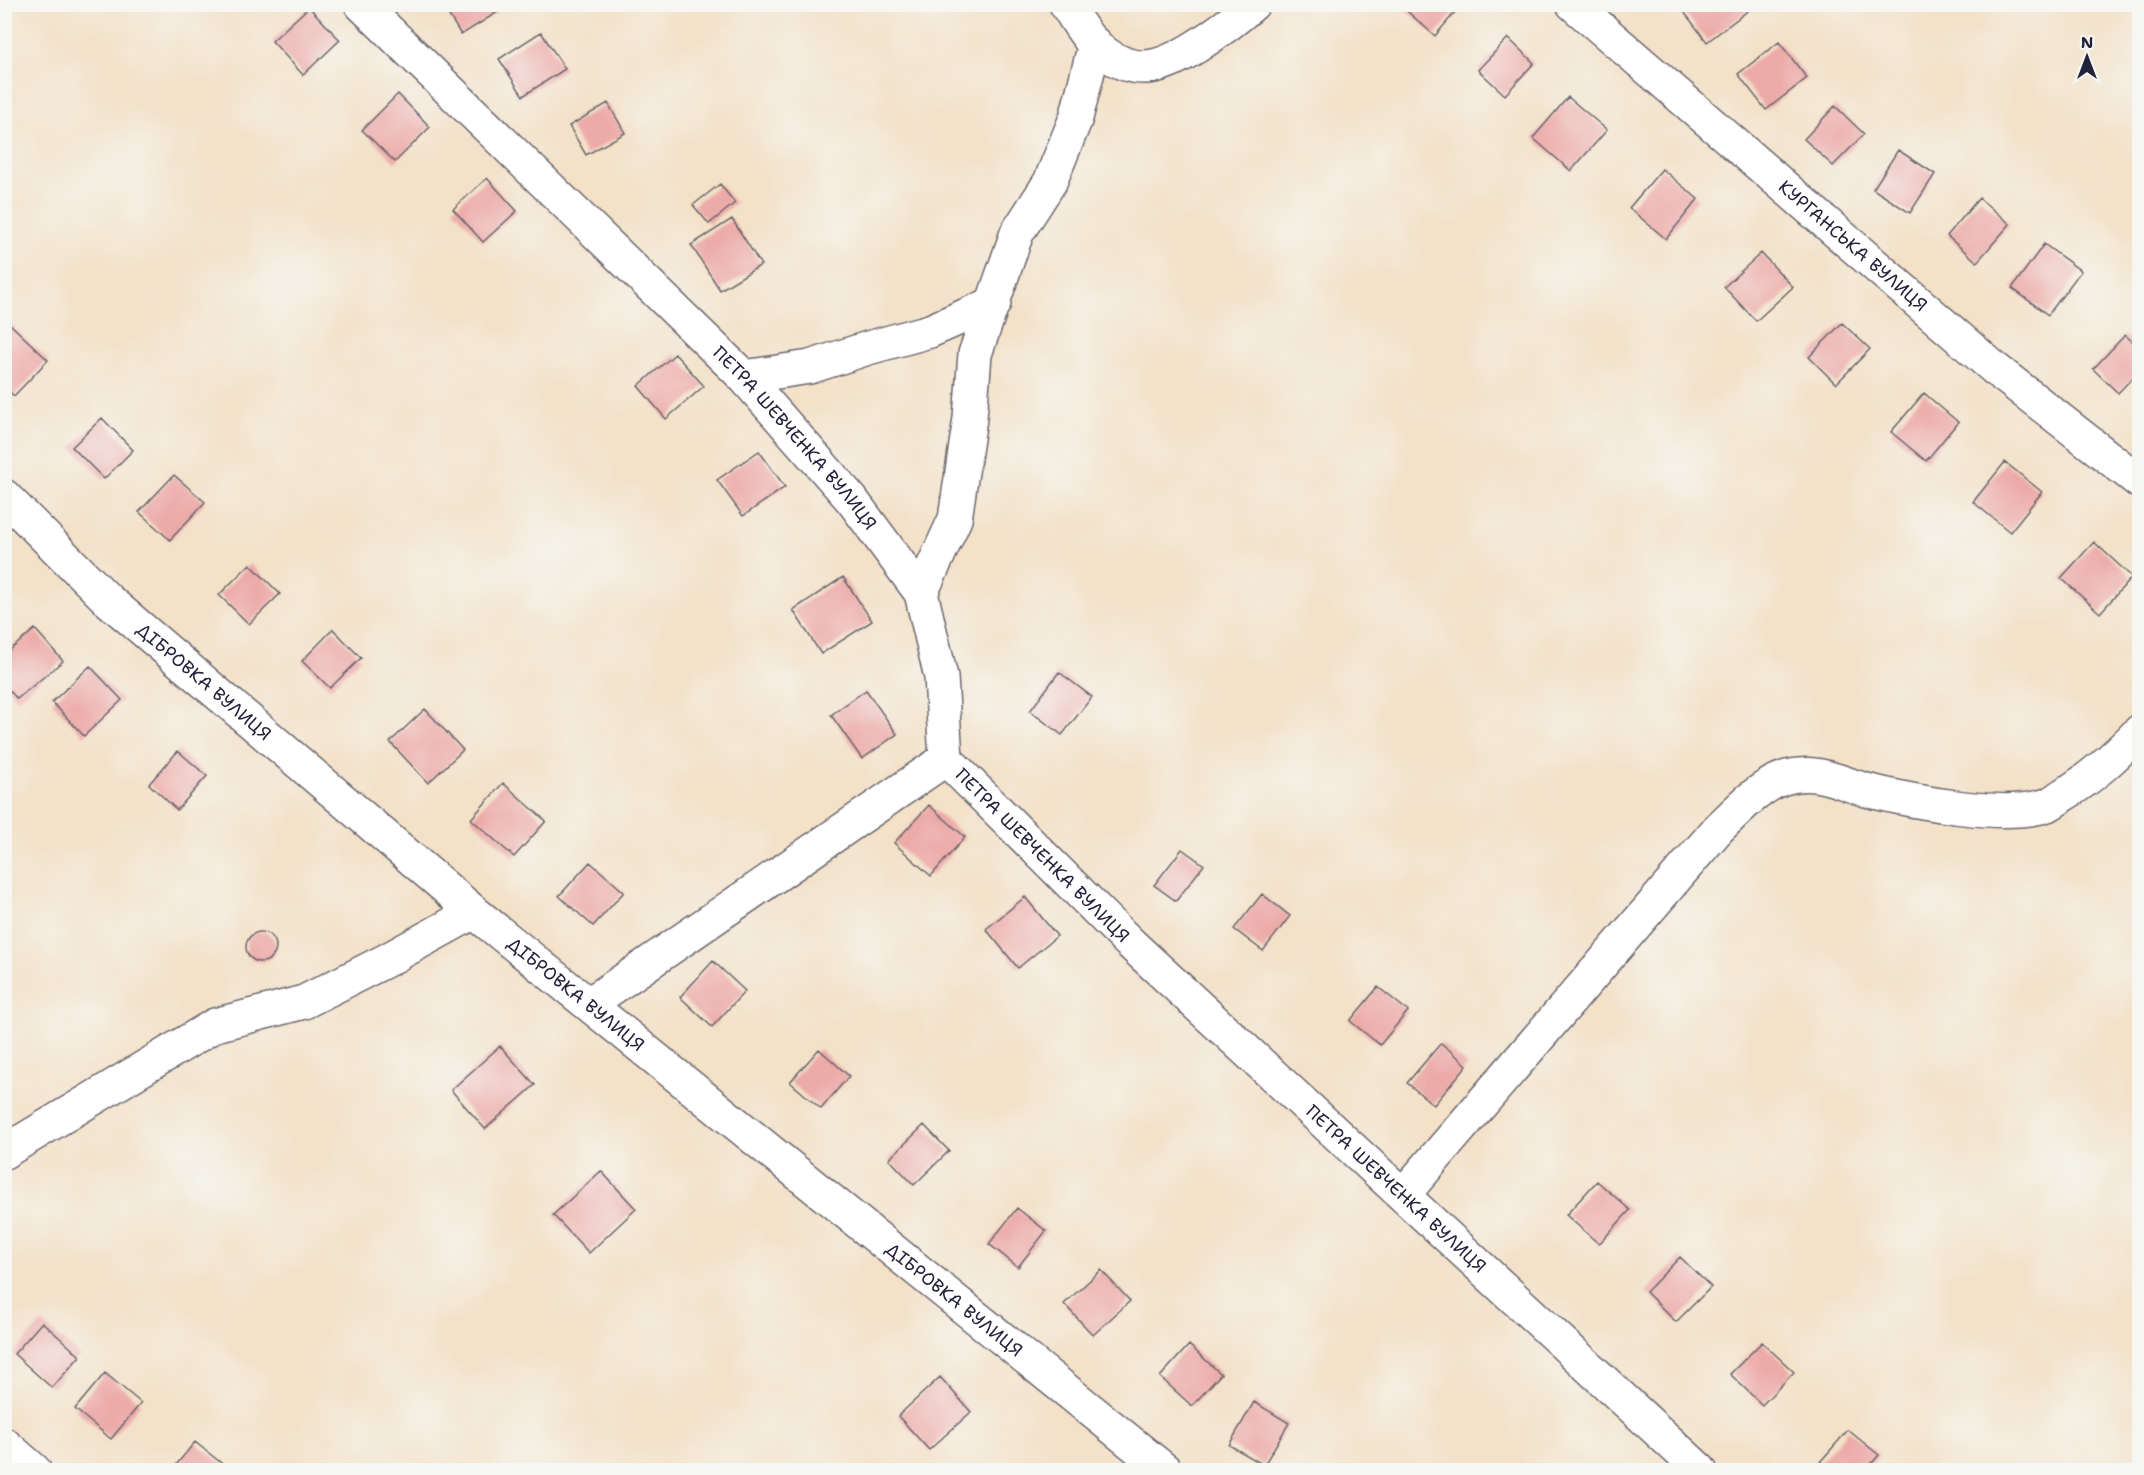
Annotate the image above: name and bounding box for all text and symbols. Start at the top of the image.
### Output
north arrow [2057,27,2117,87]
text: N [2081,32,2093,53]
street label: КУРГАНСЬКА ВУЛИЦЯ [1773,175,1932,317]
street label: ПЕТРА ШЕВЧЕНКА ВУЛИЦЯ [707,341,882,535]
street label: ДІБРОВКА ВУЛИЦЯ [131,617,276,746]
street label: ПЕТРА ШЕВЧЕНКА ВУЛИЦЯ [950,763,1135,948]
street label: ДІБРОВКА ВУЛИЦЯ [502,932,650,1057]
street label: ПЕТРА ШЕВЧЕНКА ВУЛИЦЯ [1301,1099,1491,1278]
street label: ДІБРОВКА ВУЛИЦЯ [880,1237,1028,1362]

